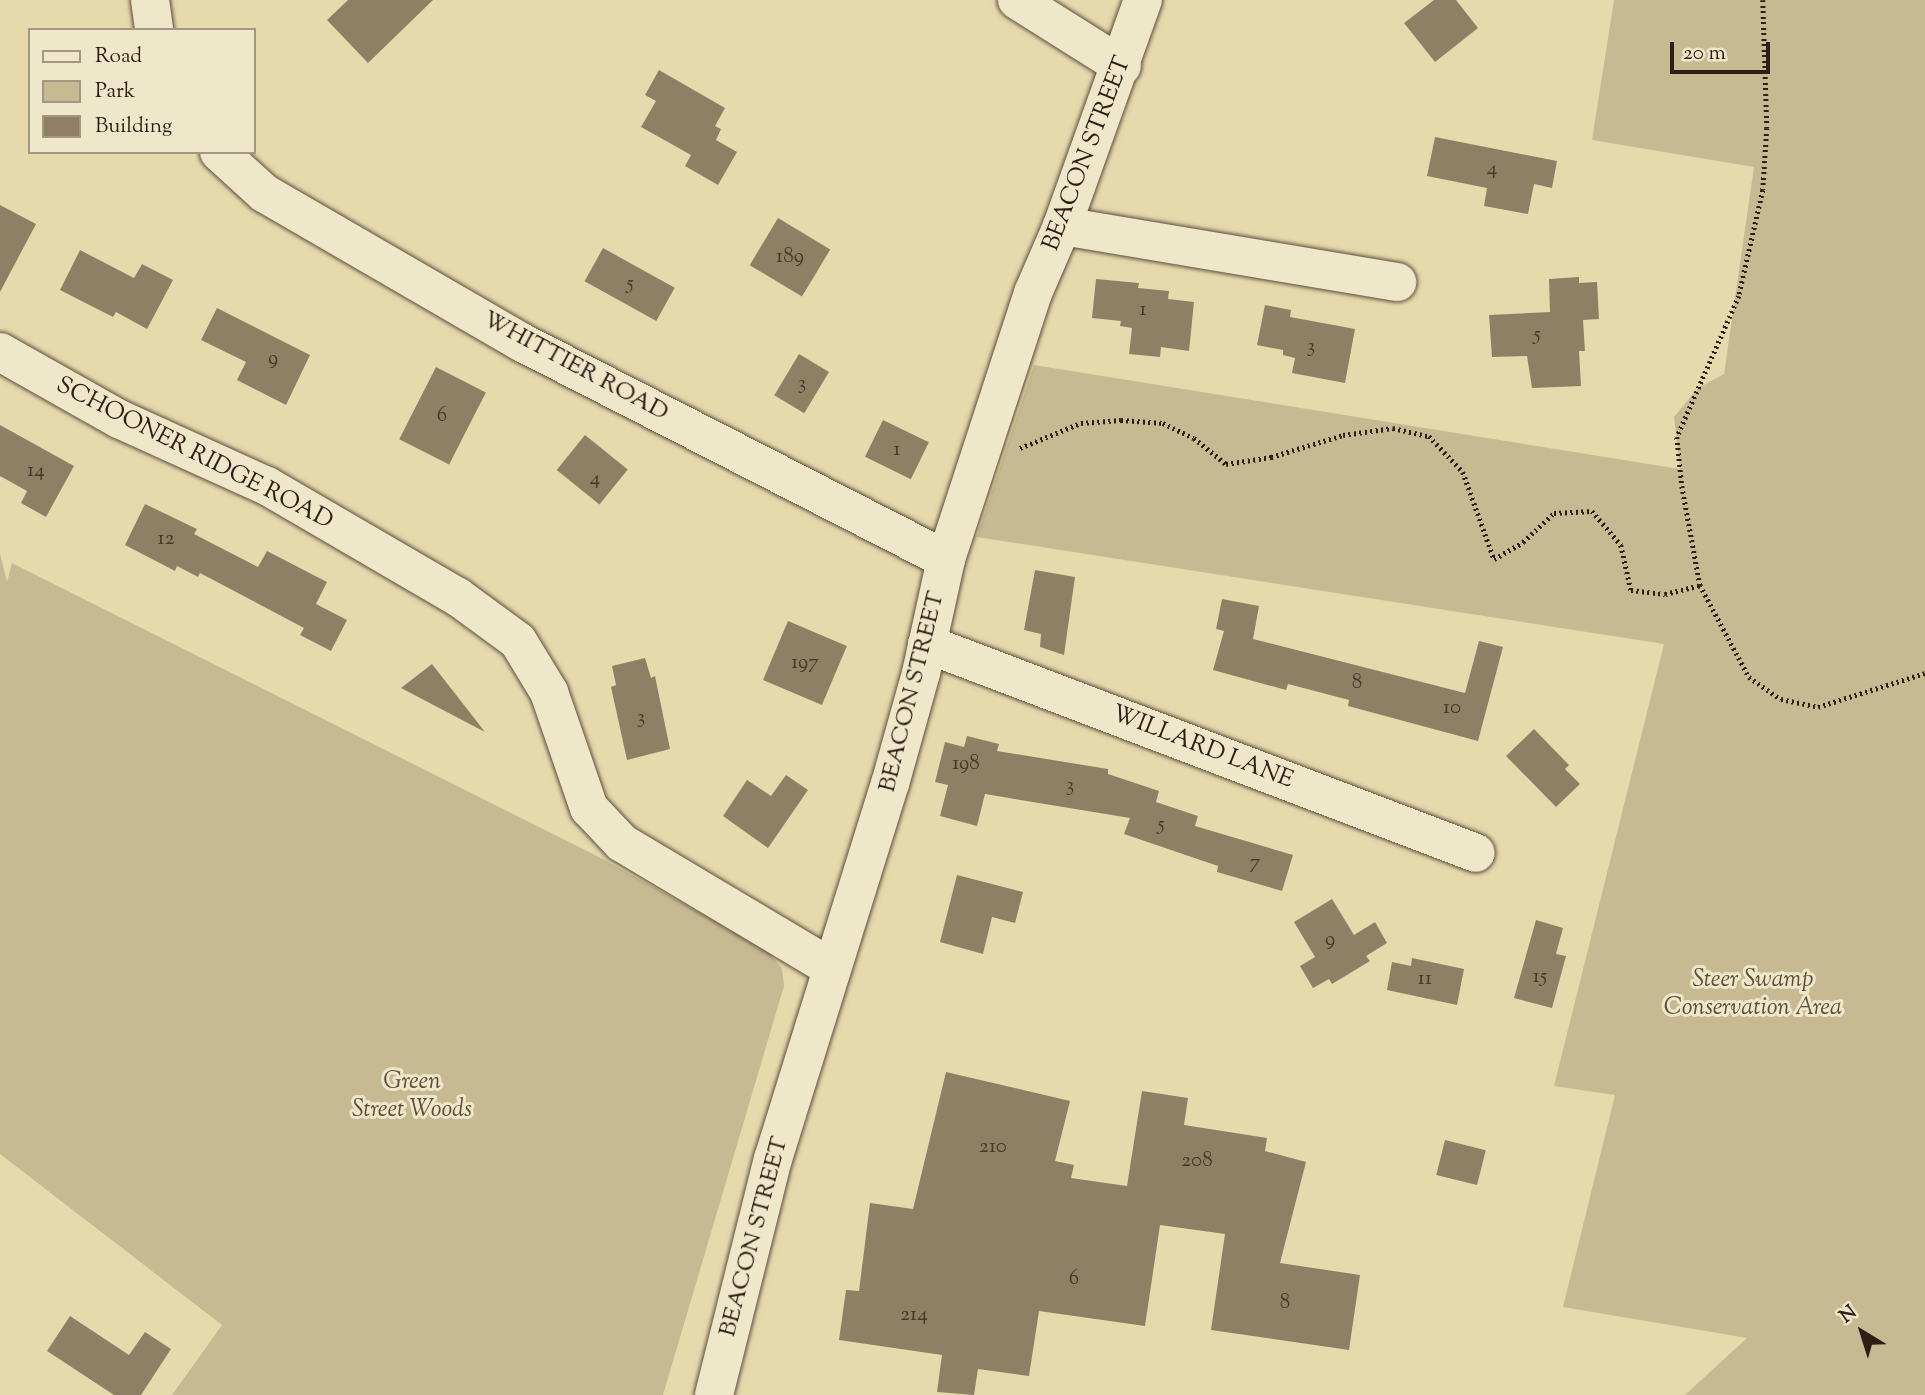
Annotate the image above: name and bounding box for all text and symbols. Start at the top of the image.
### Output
legend [28,28,256,154]
scale bar [1673,28,1773,72]
text: 20 m [1683,39,1726,69]
text: Road [95,42,142,72]
street label: BEACON STREET [1038,53,1138,255]
text: Park [95,77,135,107]
text: Building [95,112,172,142]
house number: 4 [1487,156,1497,182]
house number: 189 [776,244,804,270]
house number: 5 [626,271,634,297]
house number: 1 [1139,297,1147,323]
street label: WHITTIER ROAD [477,306,673,428]
house number: 5 [1533,322,1541,348]
house number: 3 [1307,334,1315,360]
house number: 9 [268,346,278,372]
house number: 3 [798,371,806,397]
street label: SCHOONER RIDGE ROAD [51,372,337,536]
house number: 6 [437,403,447,429]
house number: 1 [893,437,901,463]
house number: 14 [27,458,45,484]
house number: 4 [590,466,600,492]
house number: 12 [158,526,174,552]
street label: BEACON STREET [874,589,952,795]
house number: 197 [791,650,819,676]
house number: 8 [1352,670,1362,696]
house number: 10 [1443,695,1461,721]
street label: WILLARD LANE [1107,700,1297,796]
house number: 3 [637,705,645,731]
house number: 198 [952,751,980,777]
house number: 3 [1066,773,1074,799]
house number: 5 [1157,812,1165,838]
house number: 7 [1250,850,1260,876]
house number: 9 [1325,927,1335,953]
house number: 15 [1533,964,1547,990]
house number: 11 [1418,966,1432,992]
park label: Steer Swamp Conservation Area [1664,967,1842,1023]
park label: Green Street Woods [352,1069,472,1125]
street label: BEACON STREET [714,1134,796,1340]
house number: 210 [979,1134,1007,1160]
house number: 208 [1181,1148,1213,1174]
house number: 6 [1069,1266,1079,1292]
house number: 8 [1280,1290,1290,1316]
north arrow [1827,1297,1897,1367]
text: N [1834,1300,1863,1330]
house number: 214 [900,1302,928,1328]

